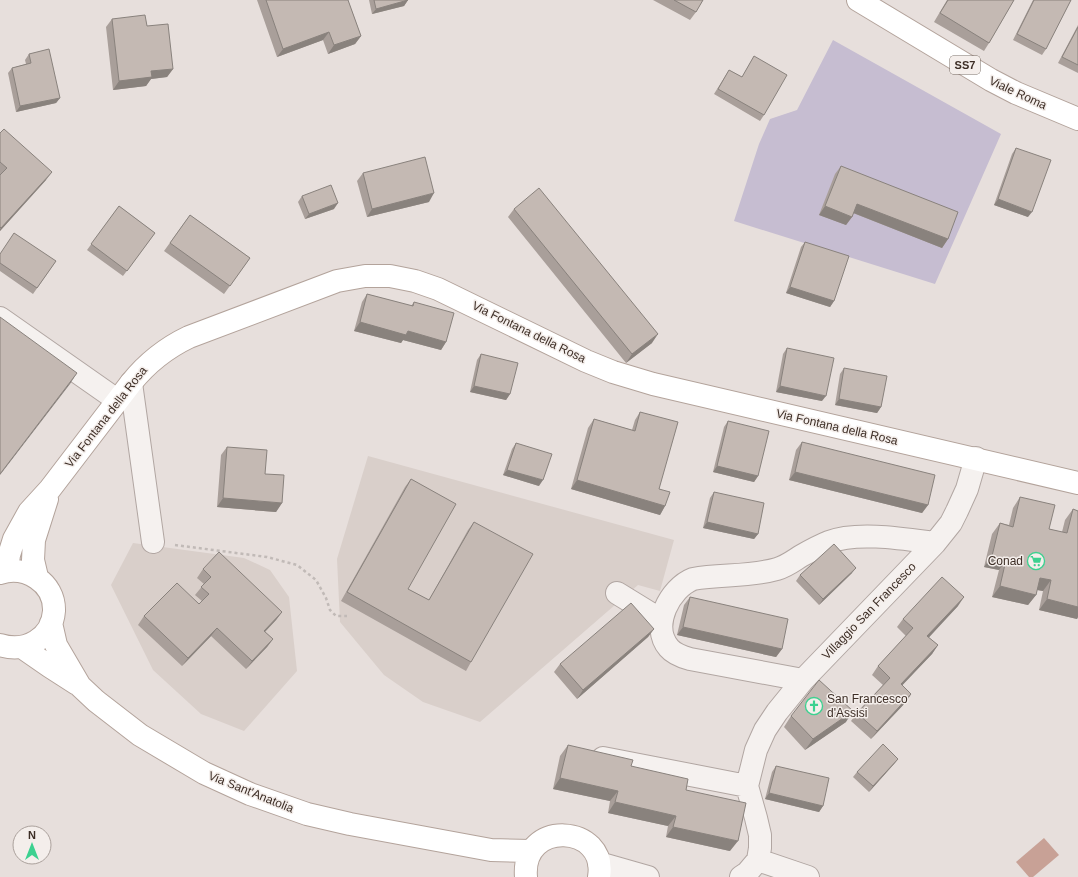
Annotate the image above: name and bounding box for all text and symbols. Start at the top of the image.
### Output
road number: SS7 [950,56,980,74]
street label: Viale Roma [987,74,1049,113]
street label: Via Fontana della Rosa [470,298,588,366]
street label: Via Fontana della Rosa [62,363,150,470]
street label: Via Fontana della Rosa [775,406,900,448]
supermarket icon: Conad [1026,551,1046,571]
place label: Conad [988,554,1023,568]
street label: Villaggio San Francesco [819,559,919,662]
place label: San Francesco d'Assisi [827,692,908,720]
church icon: San Francesco d'Assisi [804,696,824,716]
street label: Via Sant'Anatolia [206,769,296,816]
north arrow [12,825,52,865]
text: N [28,829,36,841]

